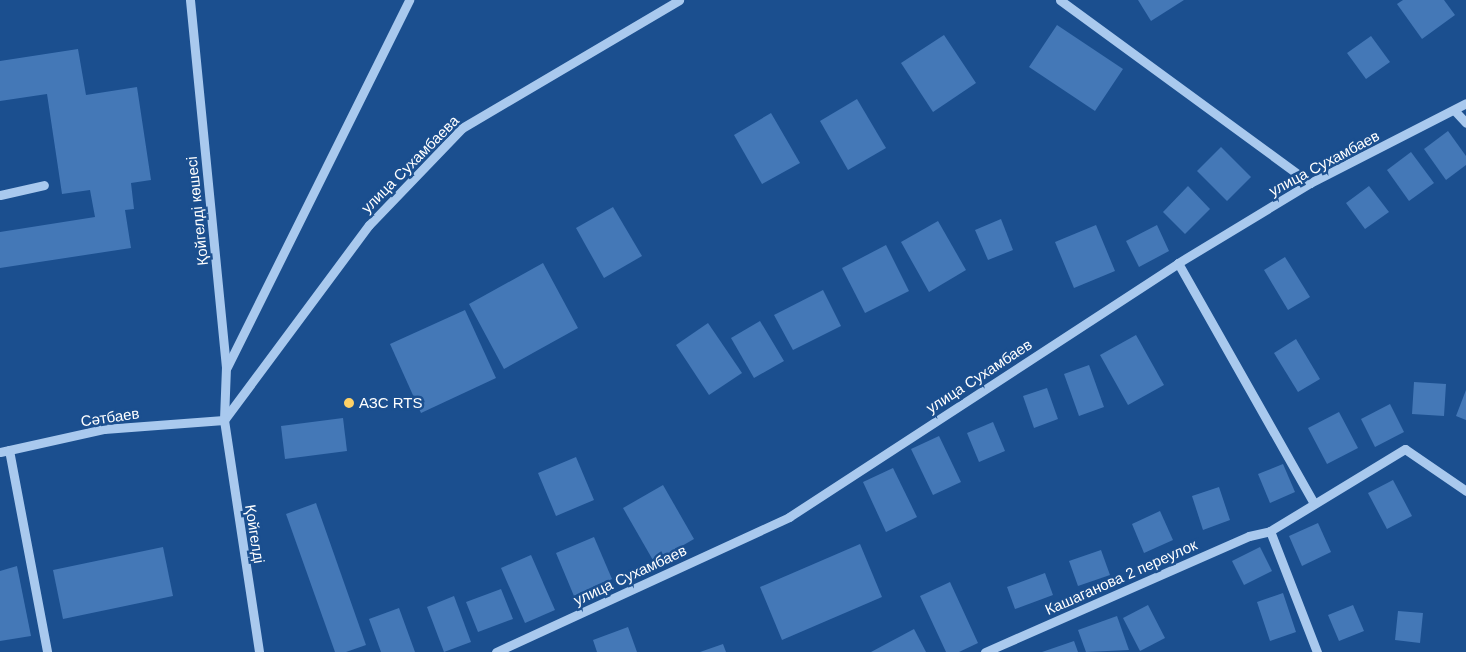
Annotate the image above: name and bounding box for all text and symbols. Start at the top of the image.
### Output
street label: улица Сухамбаева [357,111,463,217]
street label: улица Сухамбаев [1266,126,1382,200]
street label: Қойгелді көшесі [182,156,212,266]
street label: улица Сухамбаев [923,335,1035,417]
place label: АЗС RTS [359,394,422,412]
marker: АЗС RTS [343,397,355,409]
street label: Сәтбаев [80,404,140,430]
street label: Қойгелді [241,503,269,565]
street label: Кашаганова 2 переулок [1042,535,1200,619]
street label: улица Сухамбаев [571,541,689,609]

